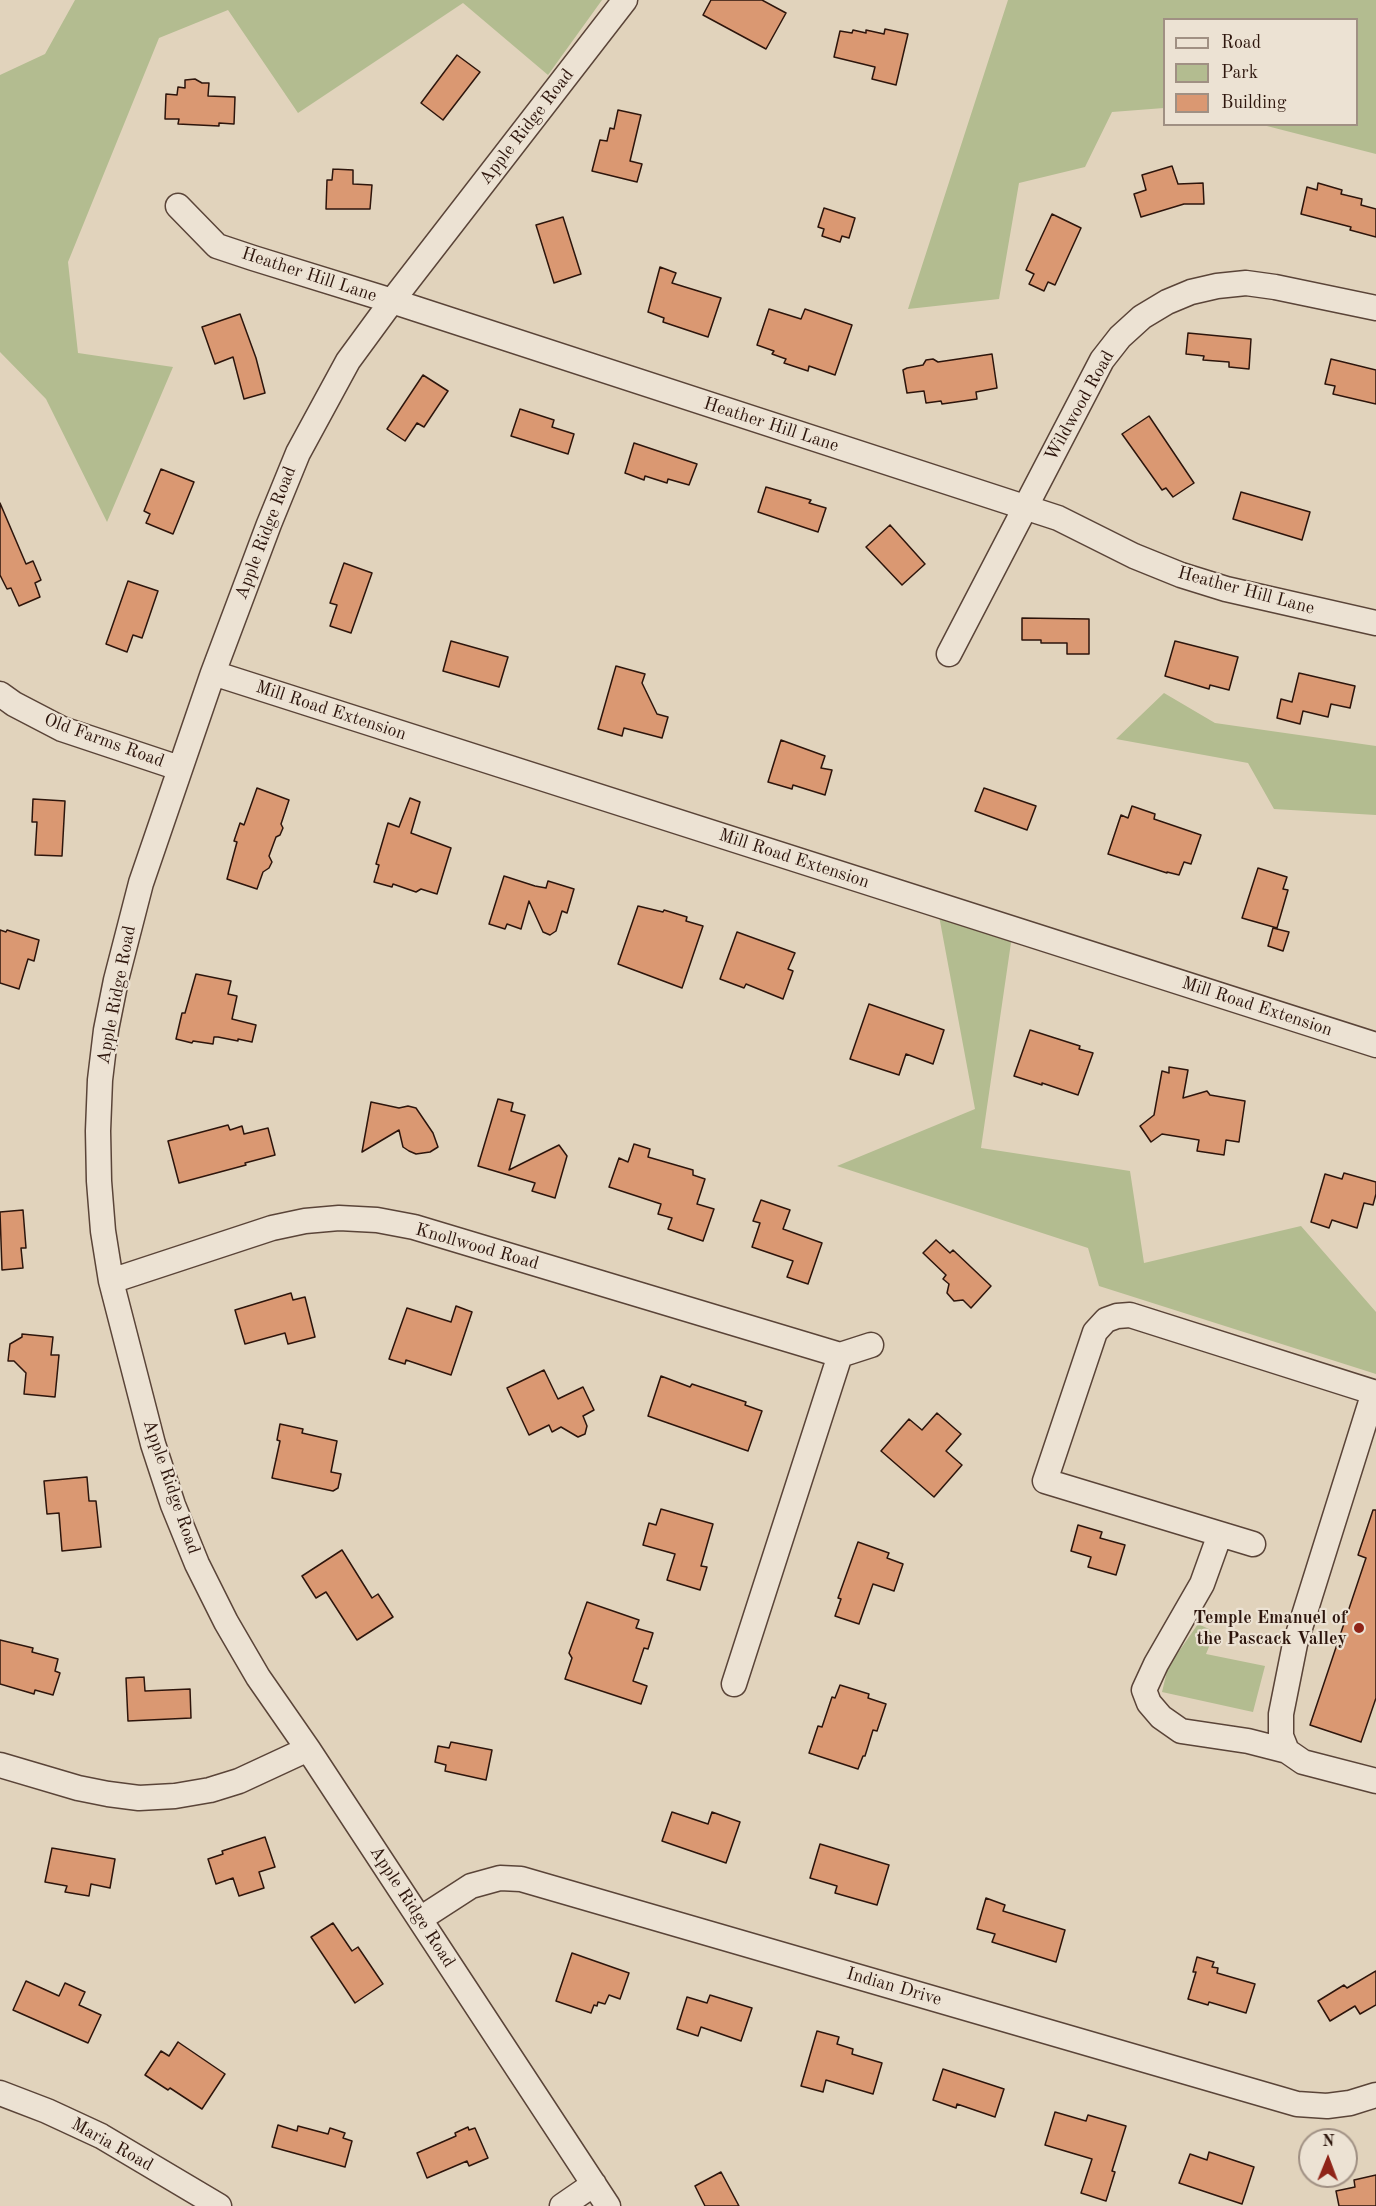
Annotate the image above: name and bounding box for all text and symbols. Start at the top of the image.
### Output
legend [1163,18,1358,126]
text: Road [1221,34,1261,52]
text: Park [1221,64,1258,82]
street label: Apple Ridge Road [475,65,579,189]
text: Building [1221,94,1286,112]
street label: Heather Hill Lane [239,243,379,307]
street label: Wildwood Road [1041,347,1119,465]
street label: Heather Hill Lane [701,393,841,457]
street label: Apple Ridge Road [231,463,301,603]
street label: Heather Hill Lane [1175,562,1317,620]
street label: Mill Road Extension [253,676,409,746]
street label: Old Farms Road [41,709,167,773]
street label: Mill Road Extension [716,824,872,894]
street label: Apple Ridge Road [93,924,141,1066]
street label: Mill Road Extension [1179,972,1335,1042]
street label: Knollwood Road [413,1219,541,1275]
street label: Apple Ridge Road [138,1417,204,1557]
place label: Temple Emanuel of the Pascack Valley [1193,1607,1347,1650]
marker: Temple Emanuel of the Pascack Valley [1352,1621,1366,1635]
street label: Apple Ridge Road [365,1842,459,1972]
street label: Indian Drive [844,1963,944,2011]
street label: Maria Road [67,2114,157,2176]
north arrow [1298,2128,1358,2188]
text: N [1322,2134,1335,2150]

